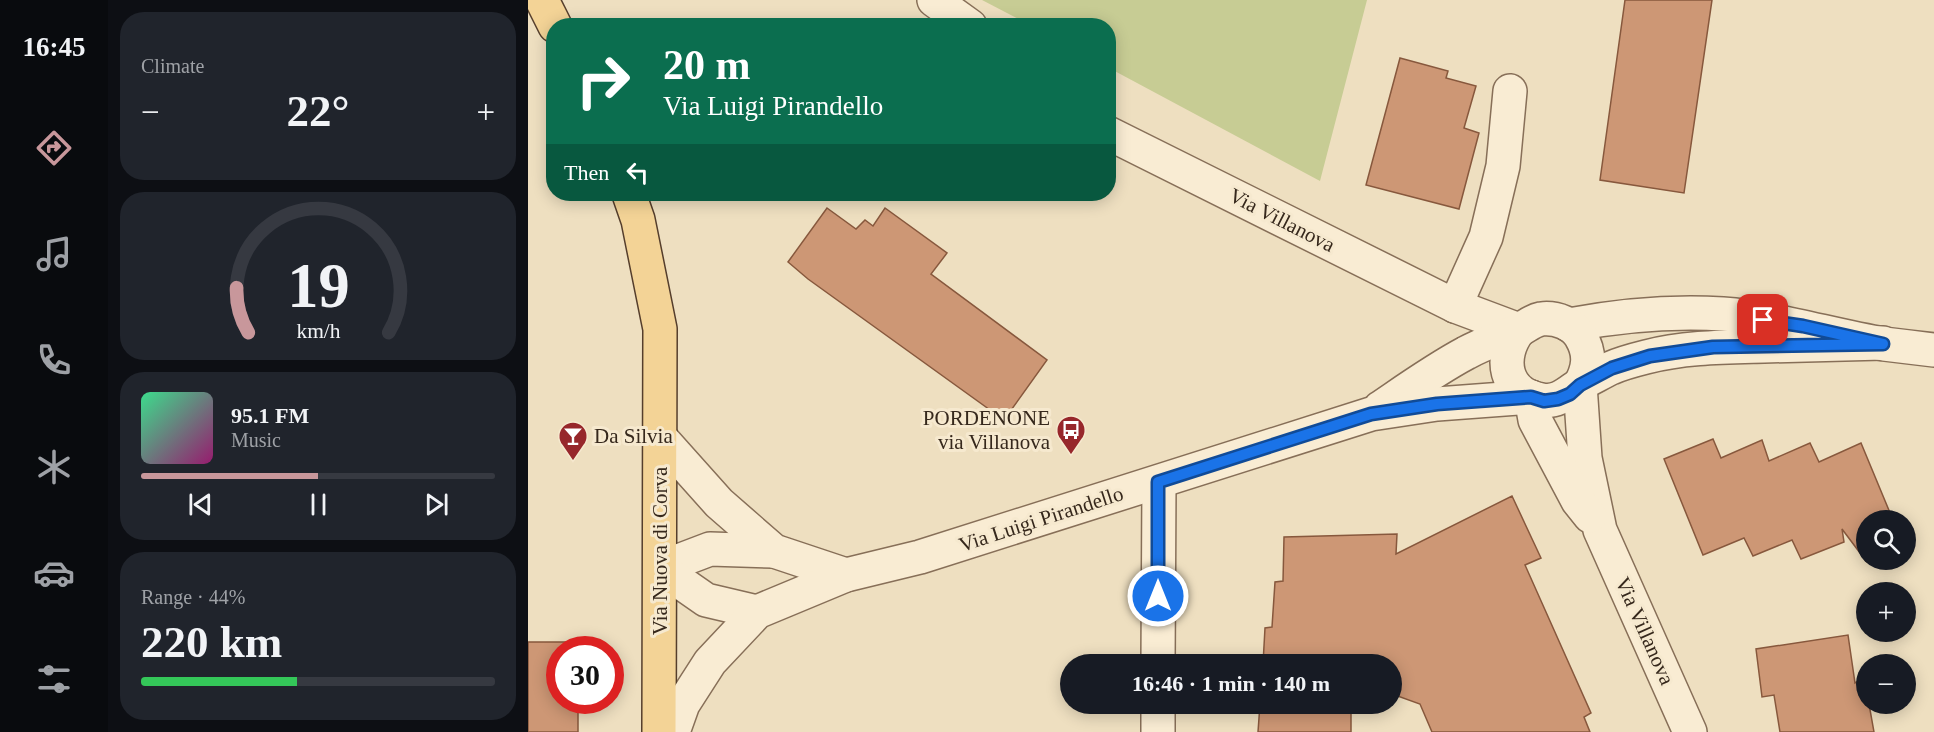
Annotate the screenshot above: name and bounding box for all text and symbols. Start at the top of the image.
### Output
text: 16:45 [23,32,86,62]
icon: right [564,42,642,120]
text: 20 m [663,42,751,88]
text: Climate [141,55,204,77]
text: 22° [287,86,350,136]
text: Via Luigi Pirandello [663,91,883,121]
text: − [141,94,160,130]
text: + [476,94,495,130]
icon: directions [33,127,75,169]
icon: left [621,156,654,189]
text: Then [564,160,609,185]
street label: Via Villanova [1225,183,1339,257]
icon: music [33,233,75,275]
text: 19 [287,251,349,320]
pin [1737,294,1788,345]
icon: arrive [1746,303,1779,336]
text: km/h [296,319,340,343]
icon: phone [33,339,75,381]
text: 95.1 FM [231,403,309,428]
place label: PORDENONE via Villanova [923,406,1051,454]
bus stop icon: PORDENONE via Villanova [1055,414,1087,456]
bar icon: Da Silvia [557,420,589,462]
place label: Da Silvia [594,424,673,448]
text: Music [231,429,281,451]
icon: climate [33,446,75,488]
street label: Via Nuova di Corva [648,466,672,635]
street label: Via Luigi Pirandello [956,481,1126,557]
icon: previous [184,488,217,521]
icon: pause [302,488,335,521]
icon: next [420,488,453,521]
map controls [1856,510,1916,714]
button: search [1856,510,1916,570]
icon: car [33,552,75,594]
position arrow [1126,564,1190,628]
street label: Via Villanova [1611,573,1680,689]
button: + [1856,582,1916,642]
text: Range · 44% [141,586,245,608]
text: 220 km [141,617,282,667]
speed limit sign: 30 [546,636,624,714]
button: − [1856,654,1916,714]
icon: filters [33,658,75,700]
text: 16:46 · 1 min · 140 m [1132,671,1330,696]

